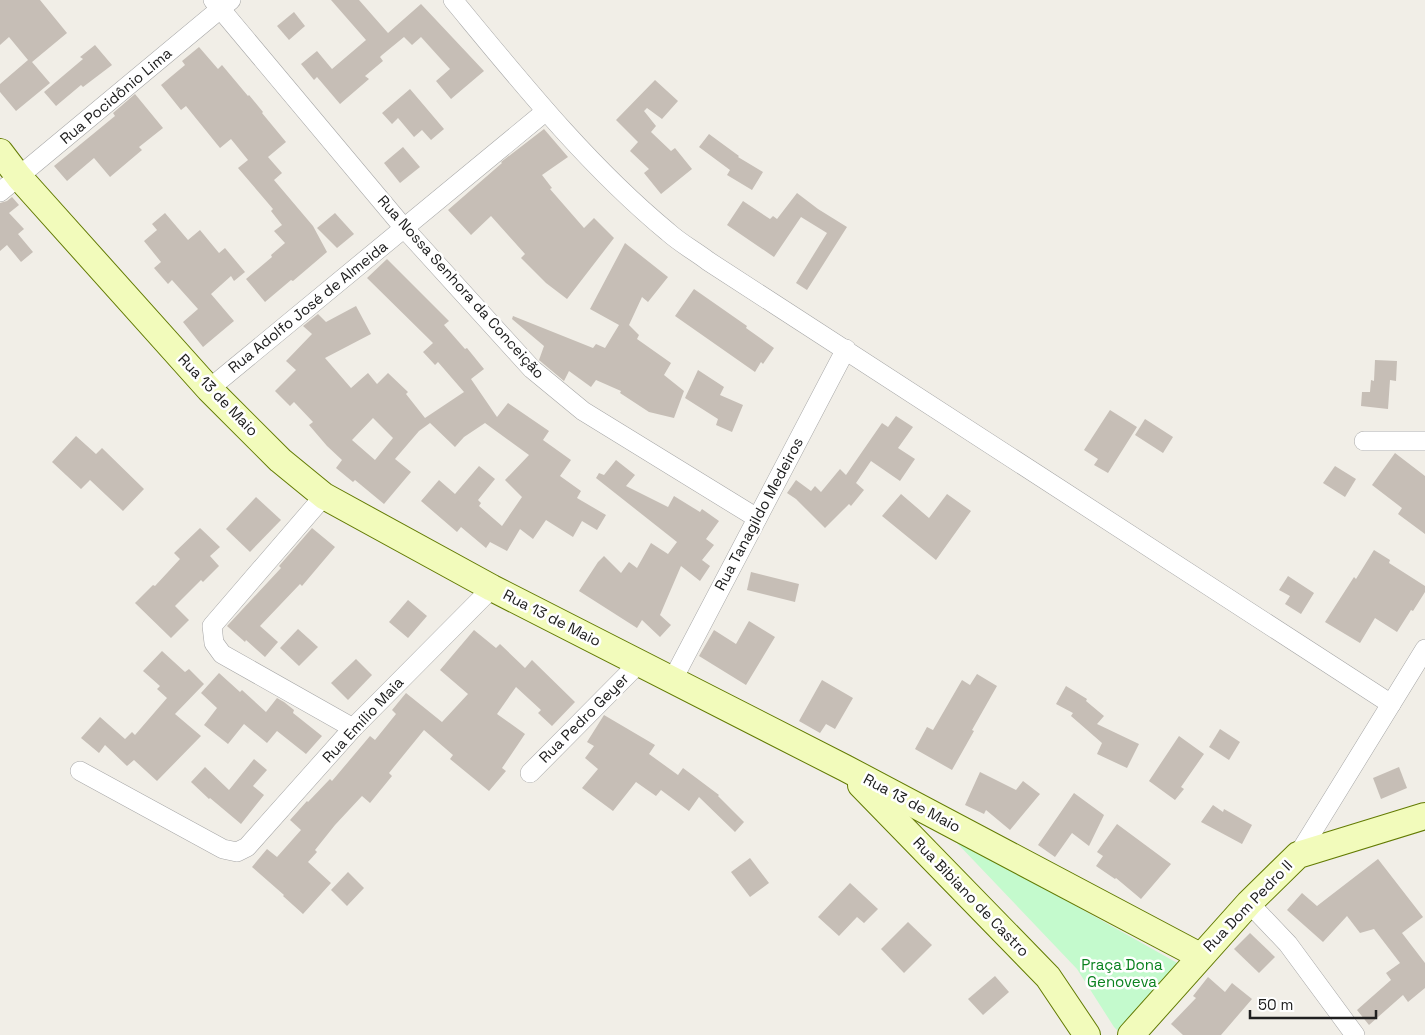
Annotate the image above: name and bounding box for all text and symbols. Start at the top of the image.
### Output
street label: Rua Pocidônio Lima [56,43,176,148]
street label: Rua Nossa Senhora da Conceição [374,191,549,382]
street label: Rua Adolfo José de Almeida [224,236,392,377]
street label: Rua 13 de Maio [174,349,262,440]
street label: Rua Tanagildo Medeiros [710,434,807,594]
street label: Rua 13 de Maio [500,585,604,650]
street label: Rua Pedro Geyer [535,668,633,767]
street label: Rua Emílio Maia [318,672,408,767]
street label: Rua 13 de Maio [860,769,964,836]
street label: Rua Bibiano de Castro [909,833,1033,960]
street label: Rua Dom Pedro II [1199,856,1296,956]
park label: Praça Dona Genoveva [1081,955,1163,991]
scale bar [1250,988,1376,1020]
text: 50 m [1258,995,1293,1014]

